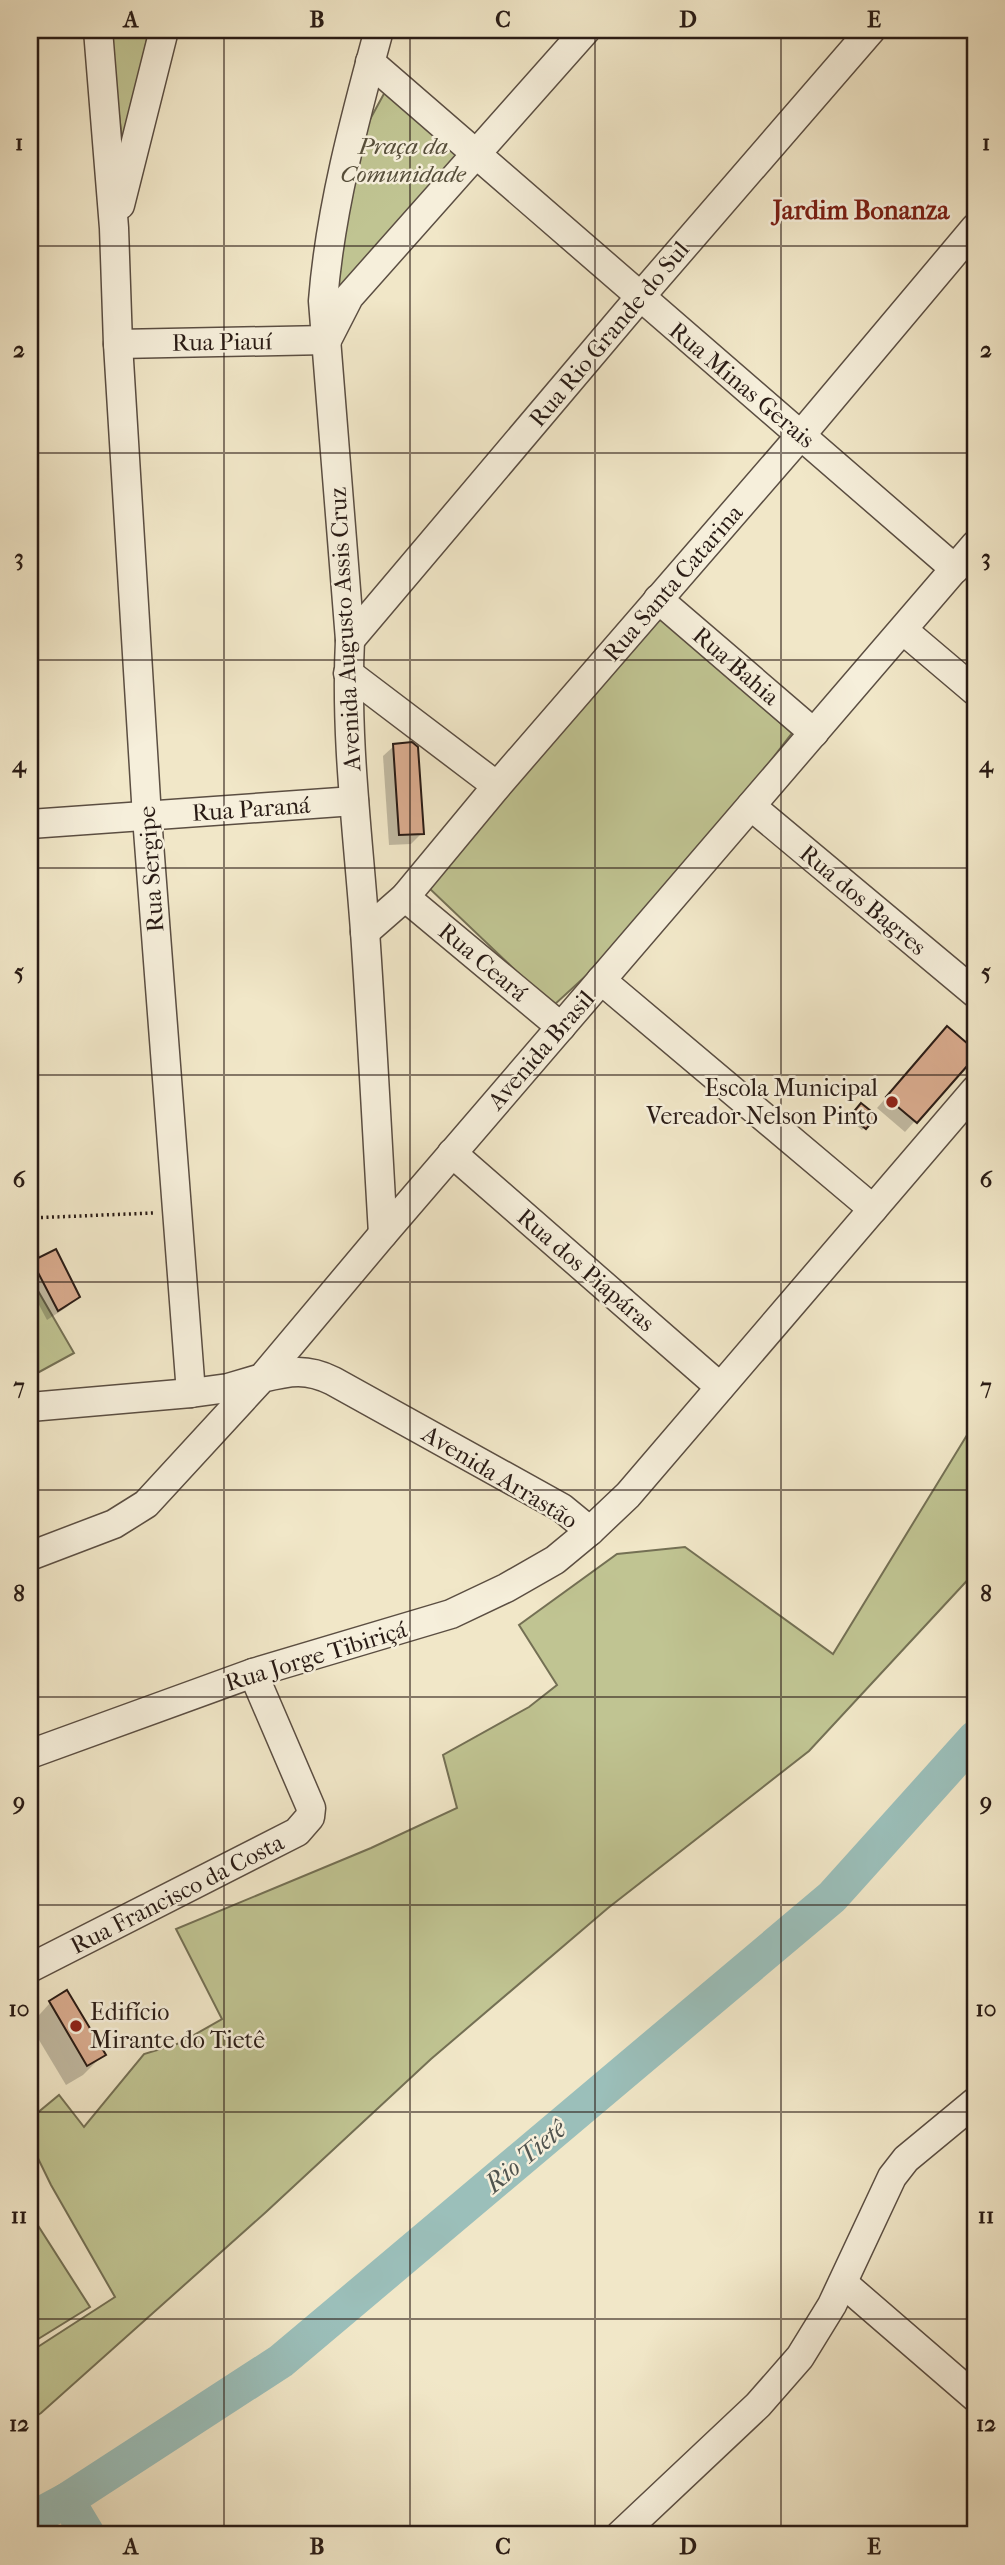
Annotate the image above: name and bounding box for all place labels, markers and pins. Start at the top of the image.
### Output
place label: Escola Municipal Vereador Nelson Pinto [645,1074,878,1130]
marker: Escola Municipal Vereador Nelson Pinto [884,1094,900,1110]
place label: Edifício Mirante do Tietê [90,1998,265,2054]
marker: Edifício Mirante do Tietê [68,2018,84,2034]

